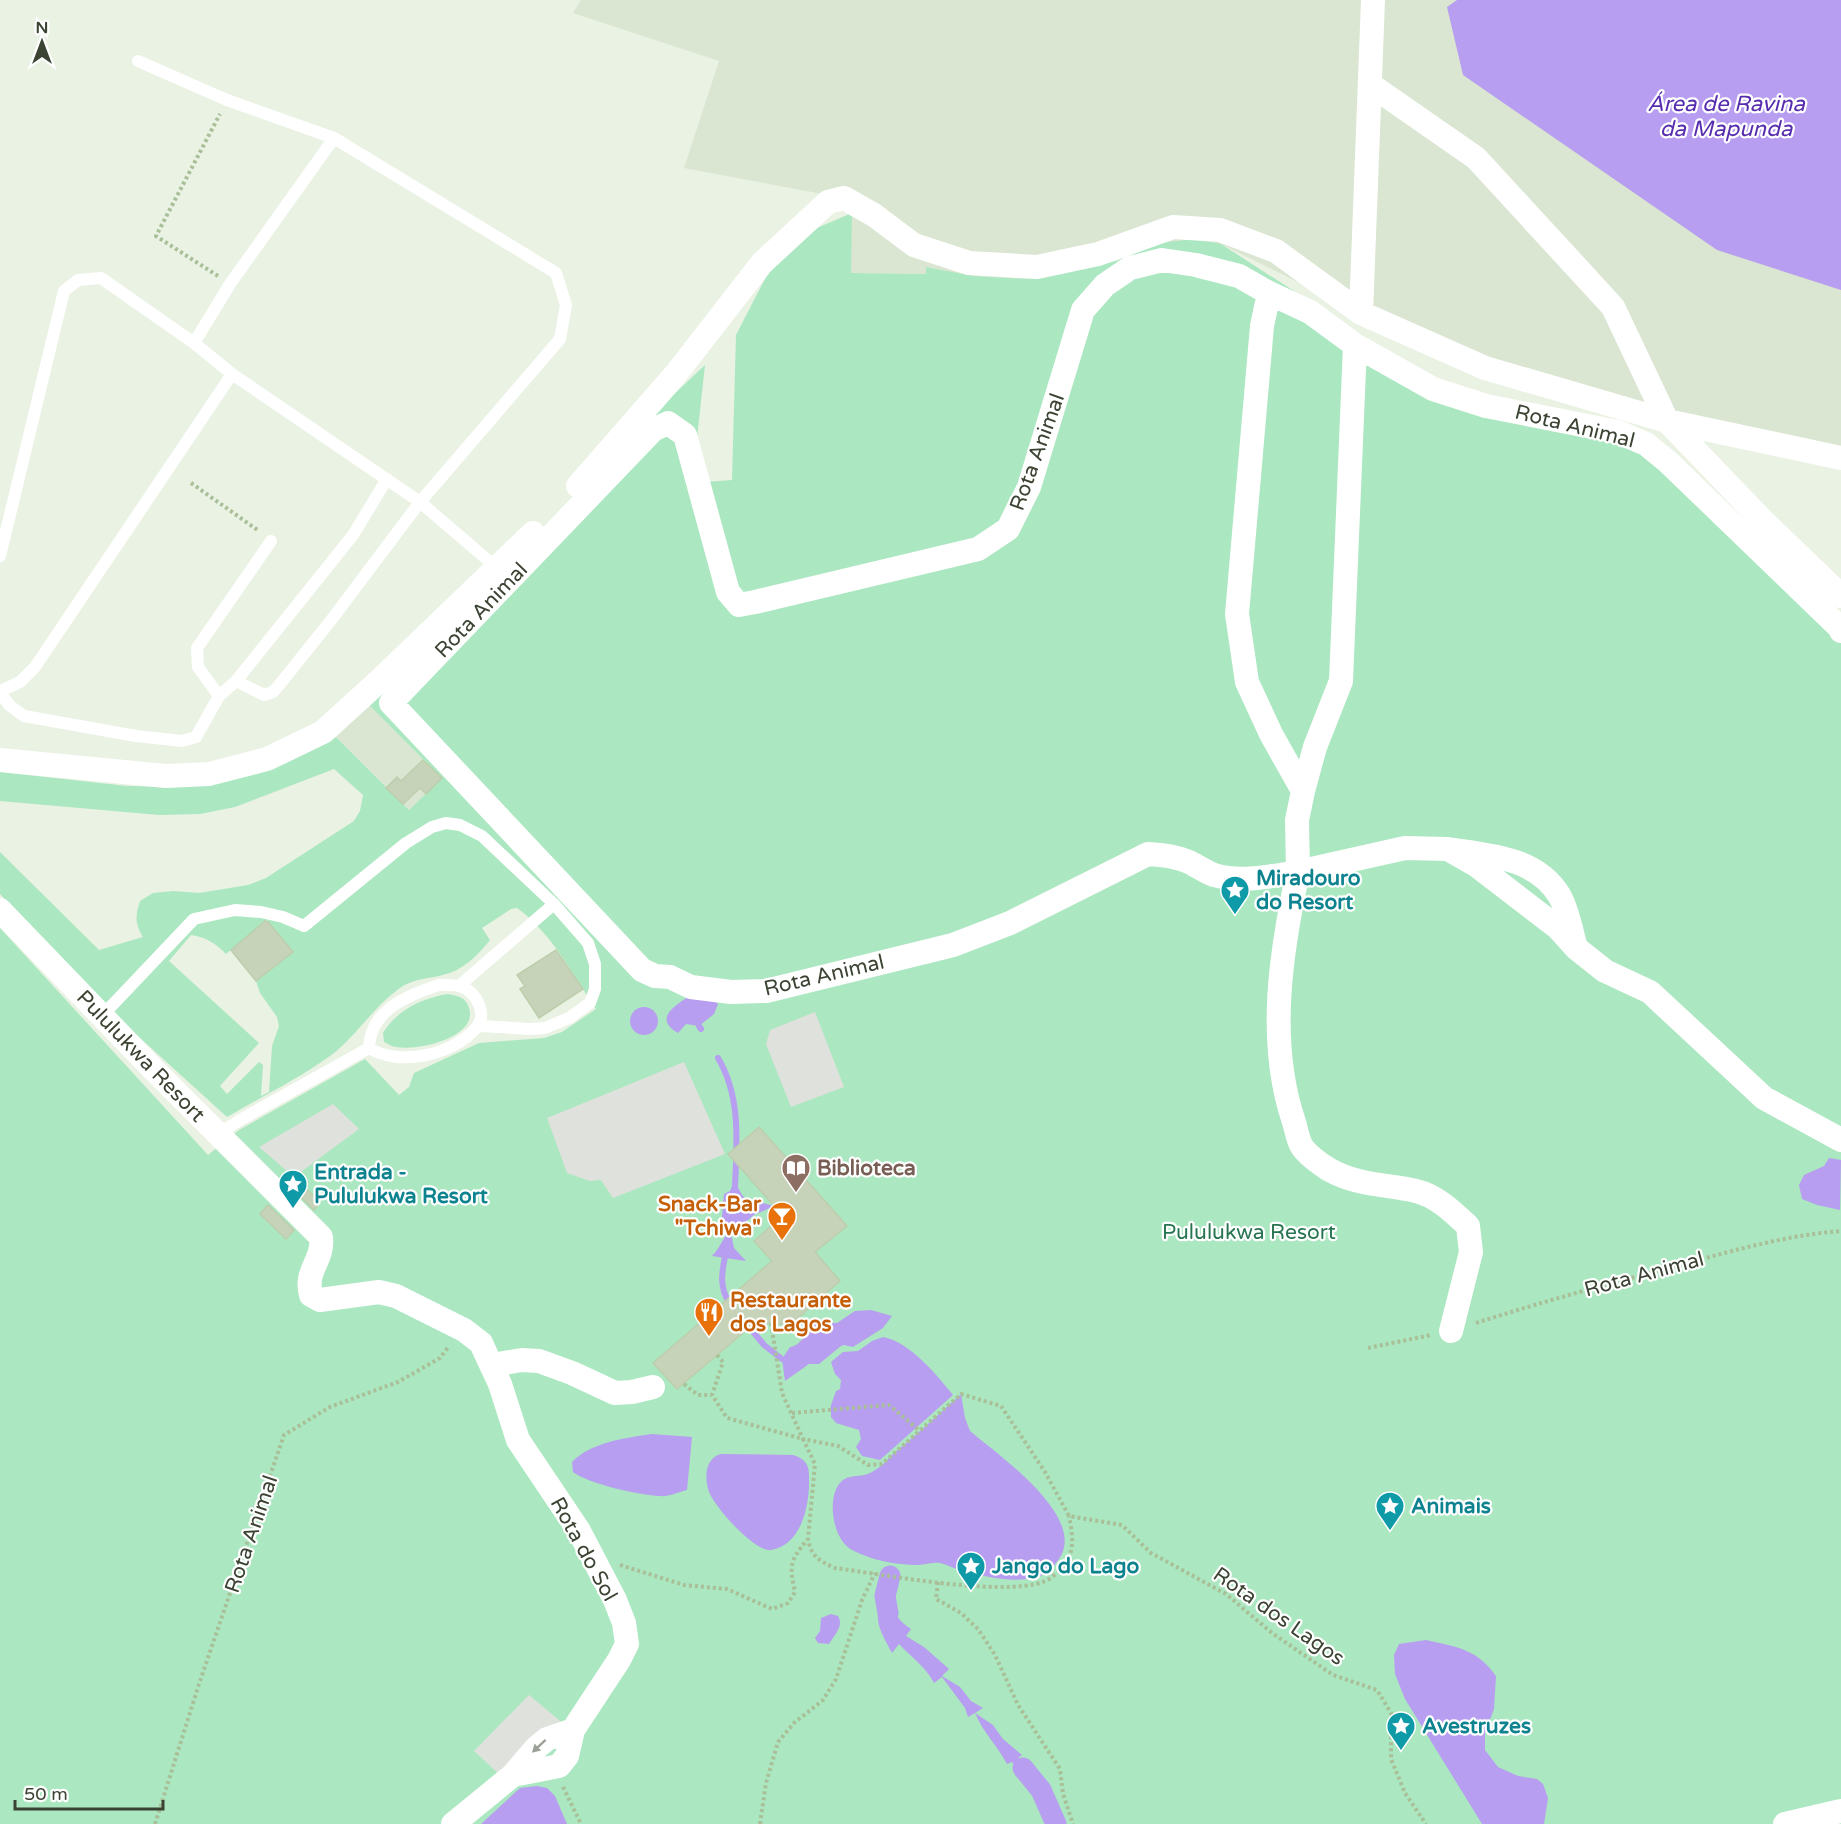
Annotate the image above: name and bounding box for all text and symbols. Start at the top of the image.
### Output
north arrow [12,12,72,72]
text: N [36,18,48,38]
water label: Área de Ravina da Mapunda [1647,91,1805,142]
street label: Rota Animal [1005,390,1070,514]
street label: Rota Animal [1512,400,1637,453]
street label: Rota Animal [430,557,533,663]
place label: Miradouro do Resort [1256,866,1361,915]
place icon: Miradouro do Resort [1219,874,1251,916]
street label: Rota Animal [761,949,887,1001]
street label: Pululukwa Resort [71,985,210,1128]
library icon: Biblioteca [780,1152,812,1194]
place label: Biblioteca [817,1156,916,1181]
place label: Entrada - Pululukwa Resort [314,1160,488,1209]
place icon: Entrada - Pululukwa Resort [277,1168,309,1210]
place label: Snack-Bar "Tchiwa" [658,1192,762,1241]
bar icon: Snack-Bar "Tchiwa" [766,1200,798,1242]
park label: Pululukwa Resort [1162,1220,1336,1245]
street label: Rota Animal [1582,1247,1707,1302]
place label: Restaurante dos Lagos [730,1288,852,1337]
restaurant icon: Restaurante dos Lagos [693,1296,725,1338]
street label: Rota Animal [220,1472,283,1596]
place icon: Animais [1374,1490,1406,1532]
street label: Rota do Sol [545,1493,622,1606]
place label: Animais [1411,1494,1491,1519]
place icon: Jango do Lago [955,1550,987,1592]
place label: Jango do Lago [991,1554,1139,1579]
street label: Rota dos Lagos [1208,1562,1349,1671]
place icon: Avestruzes [1385,1710,1417,1752]
place label: Avestruzes [1422,1714,1531,1739]
one-way arrow [532,1739,547,1753]
scale bar [15,1773,164,1811]
text: 50 m [24,1783,68,1805]

